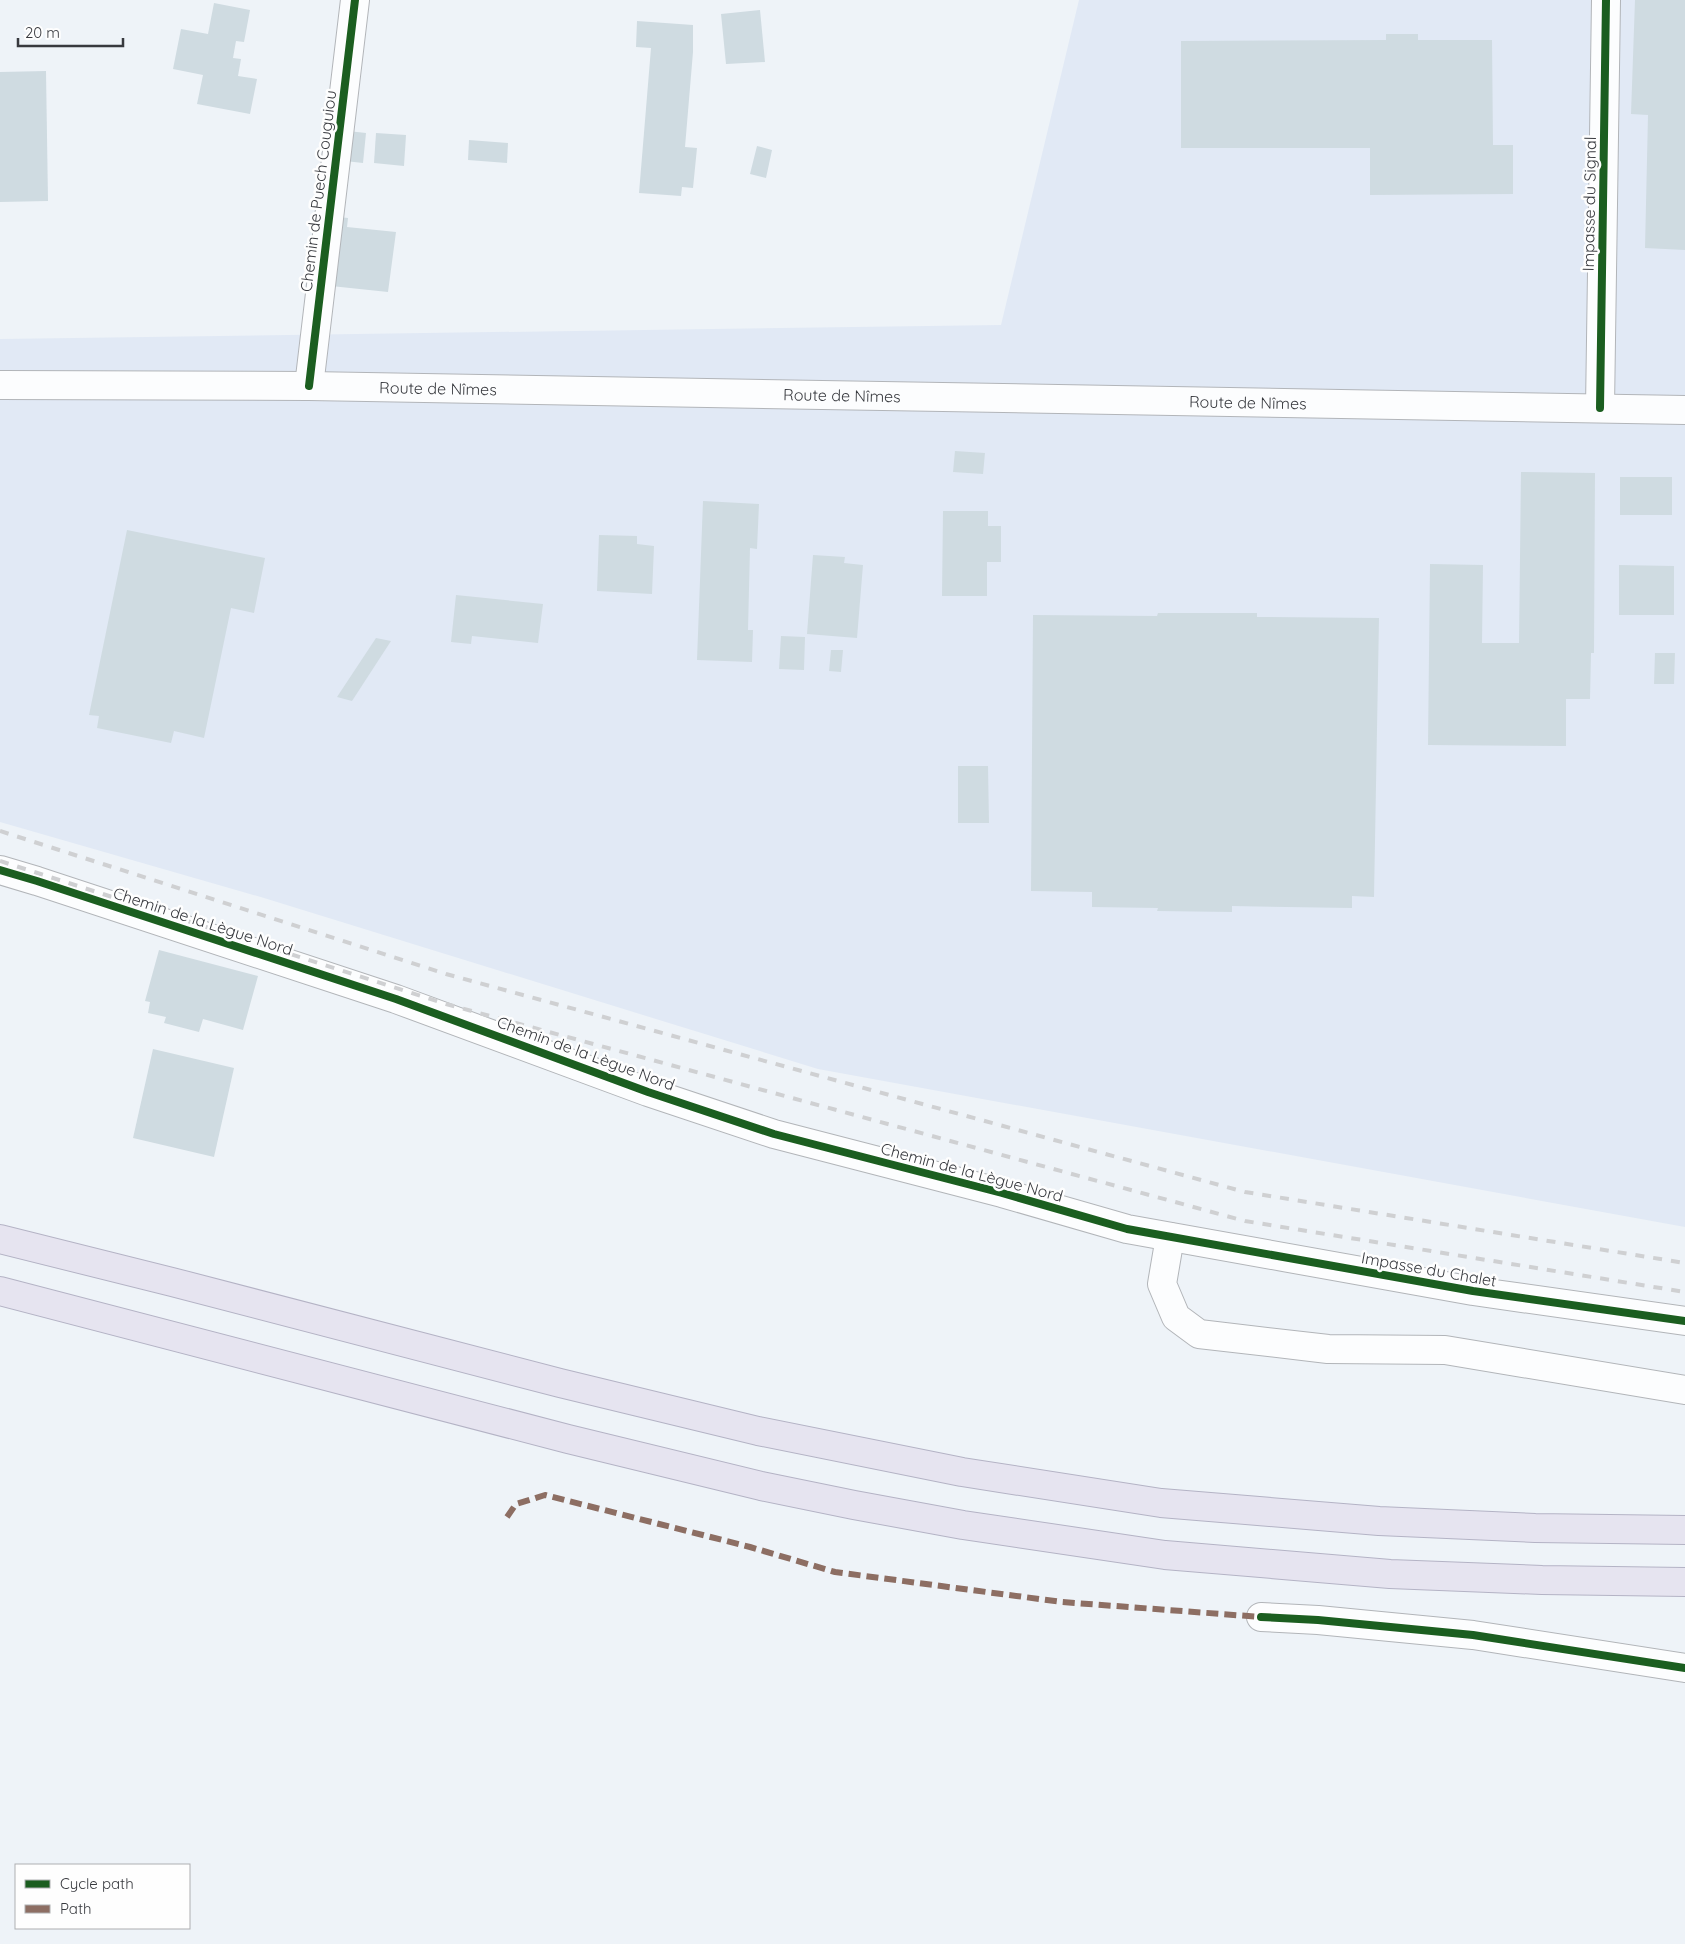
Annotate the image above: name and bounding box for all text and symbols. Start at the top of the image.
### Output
scale bar [18,15,122,47]
text: 20 m [25,23,60,42]
street label: Chemin de Puech Couguiou [296,89,340,293]
street label: Impasse du Signal [1578,136,1600,272]
street label: Route de Nîmes [379,377,497,399]
street label: Route de Nîmes [783,384,901,406]
street label: Route de Nîmes [1189,391,1307,413]
street label: Chemin de la Lègue Nord [111,882,295,960]
street label: Chemin de la Lègue Nord [494,1012,678,1094]
street label: Chemin de la Lègue Nord [879,1138,1065,1206]
street label: Impasse du Chalet [1360,1247,1498,1291]
legend [15,1864,190,1929]
text: Cycle path [60,1874,134,1893]
text: Path [60,1899,92,1918]

